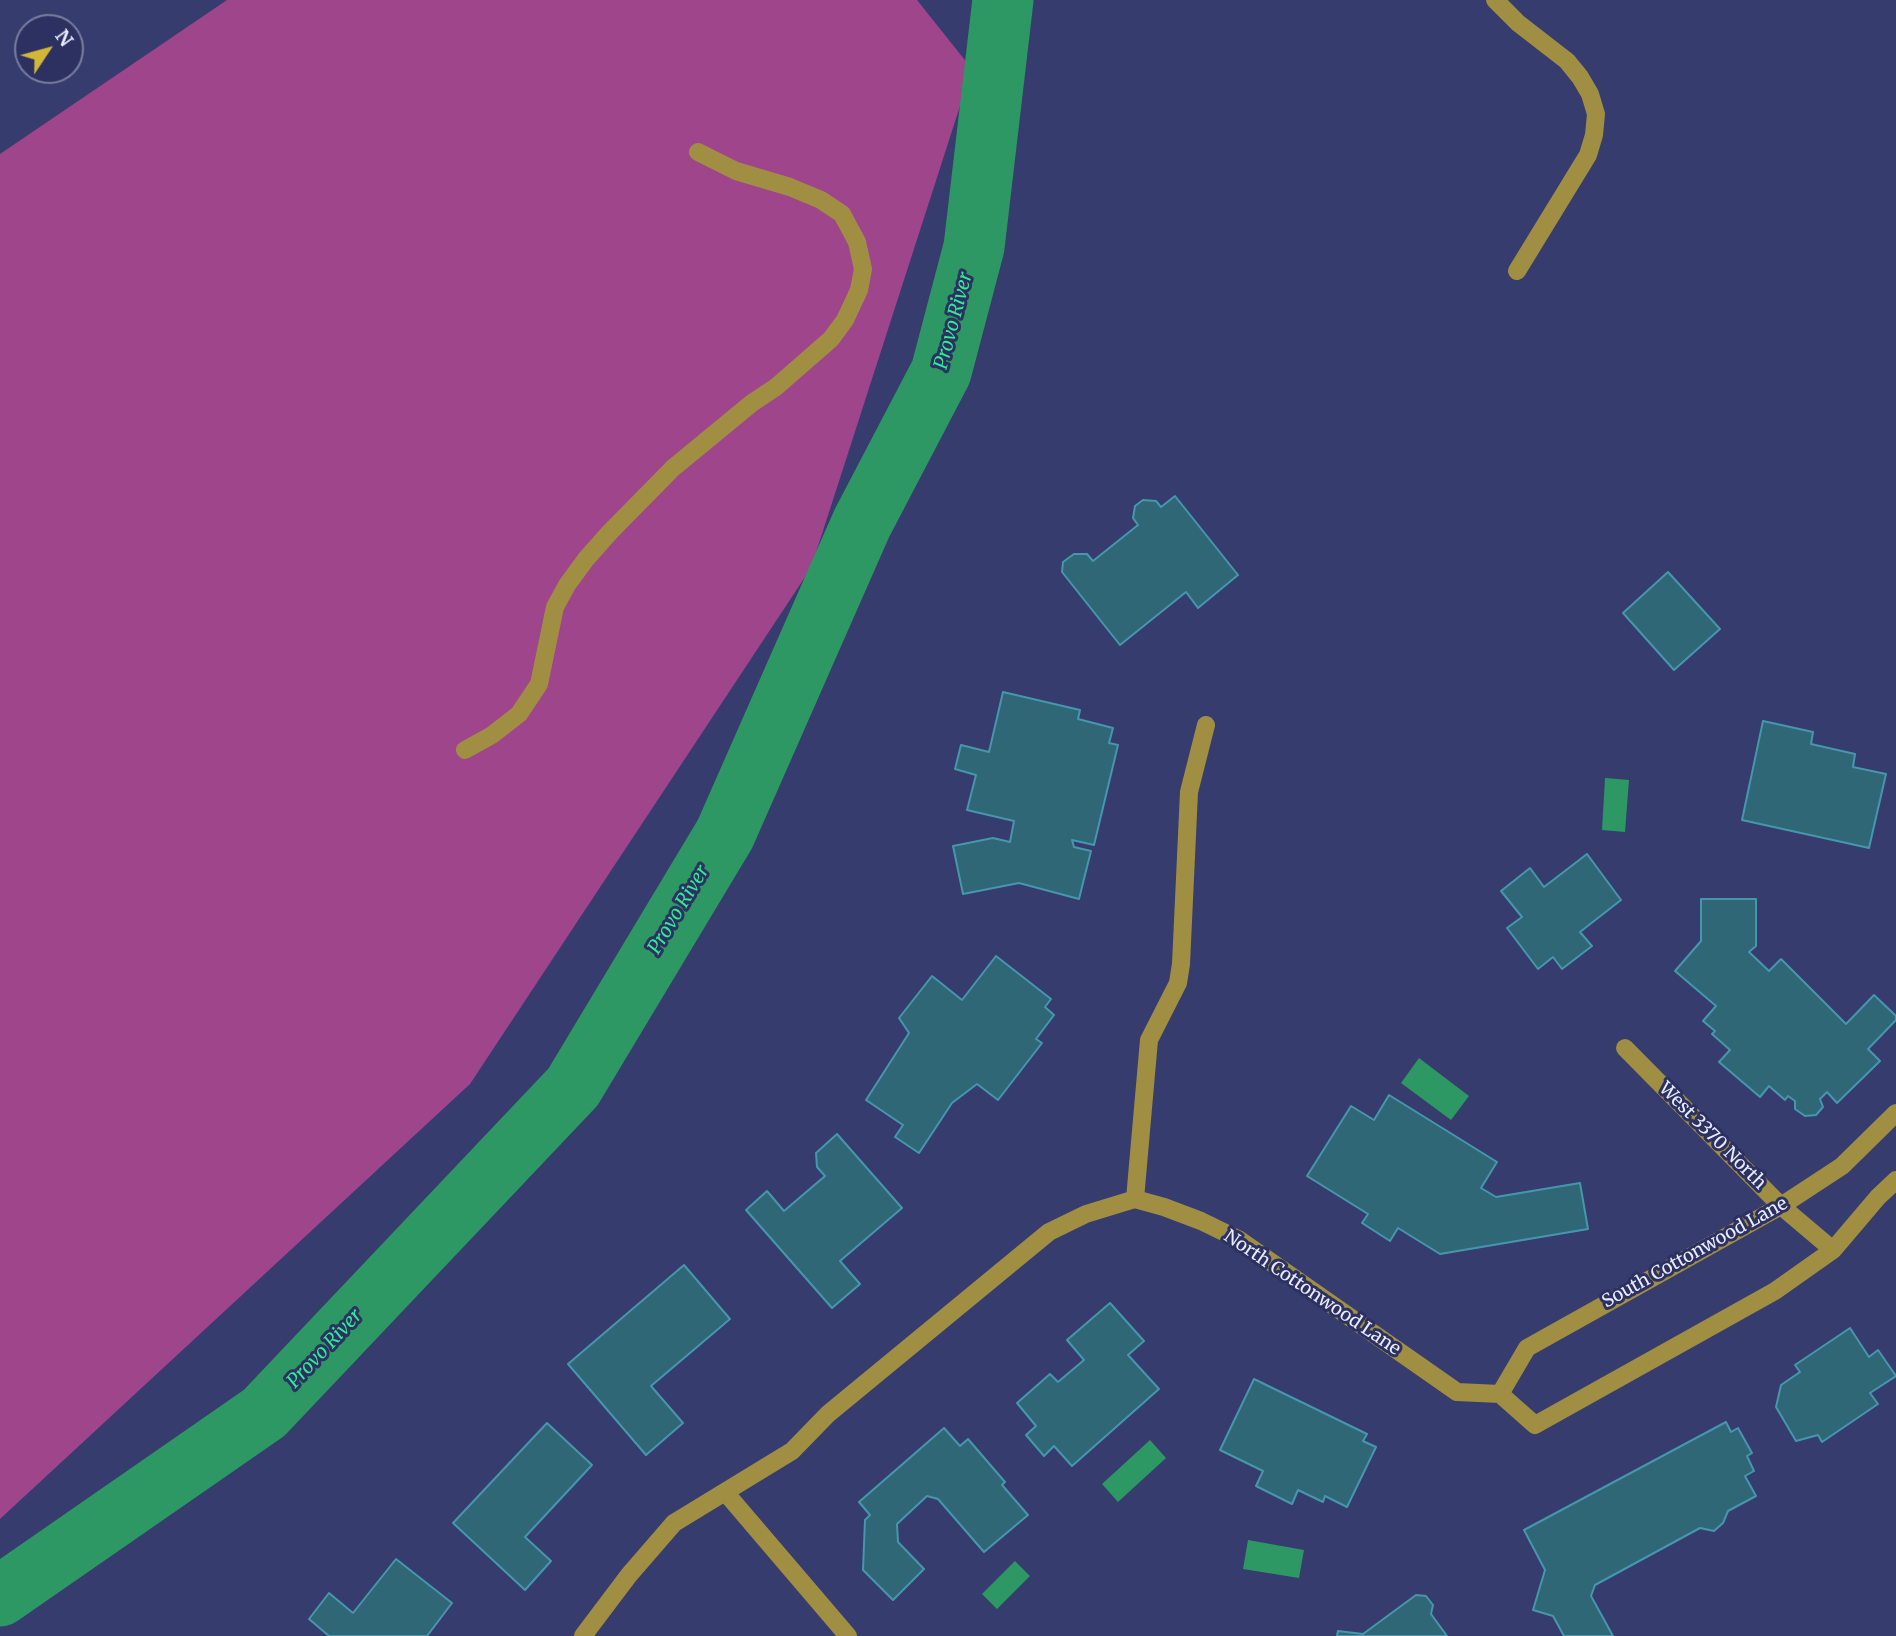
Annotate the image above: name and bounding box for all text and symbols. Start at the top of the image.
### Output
north arrow [14,14,84,84]
text: N [50,25,78,51]
water label: Provo River [930,270,978,372]
water label: Provo River [644,862,714,958]
street label: West 3370 North [1654,1078,1770,1194]
street label: South Cottonwood Lane [1599,1193,1791,1313]
street label: North Cottonwood Lane [1220,1226,1404,1360]
water label: Provo River [283,1305,367,1393]

